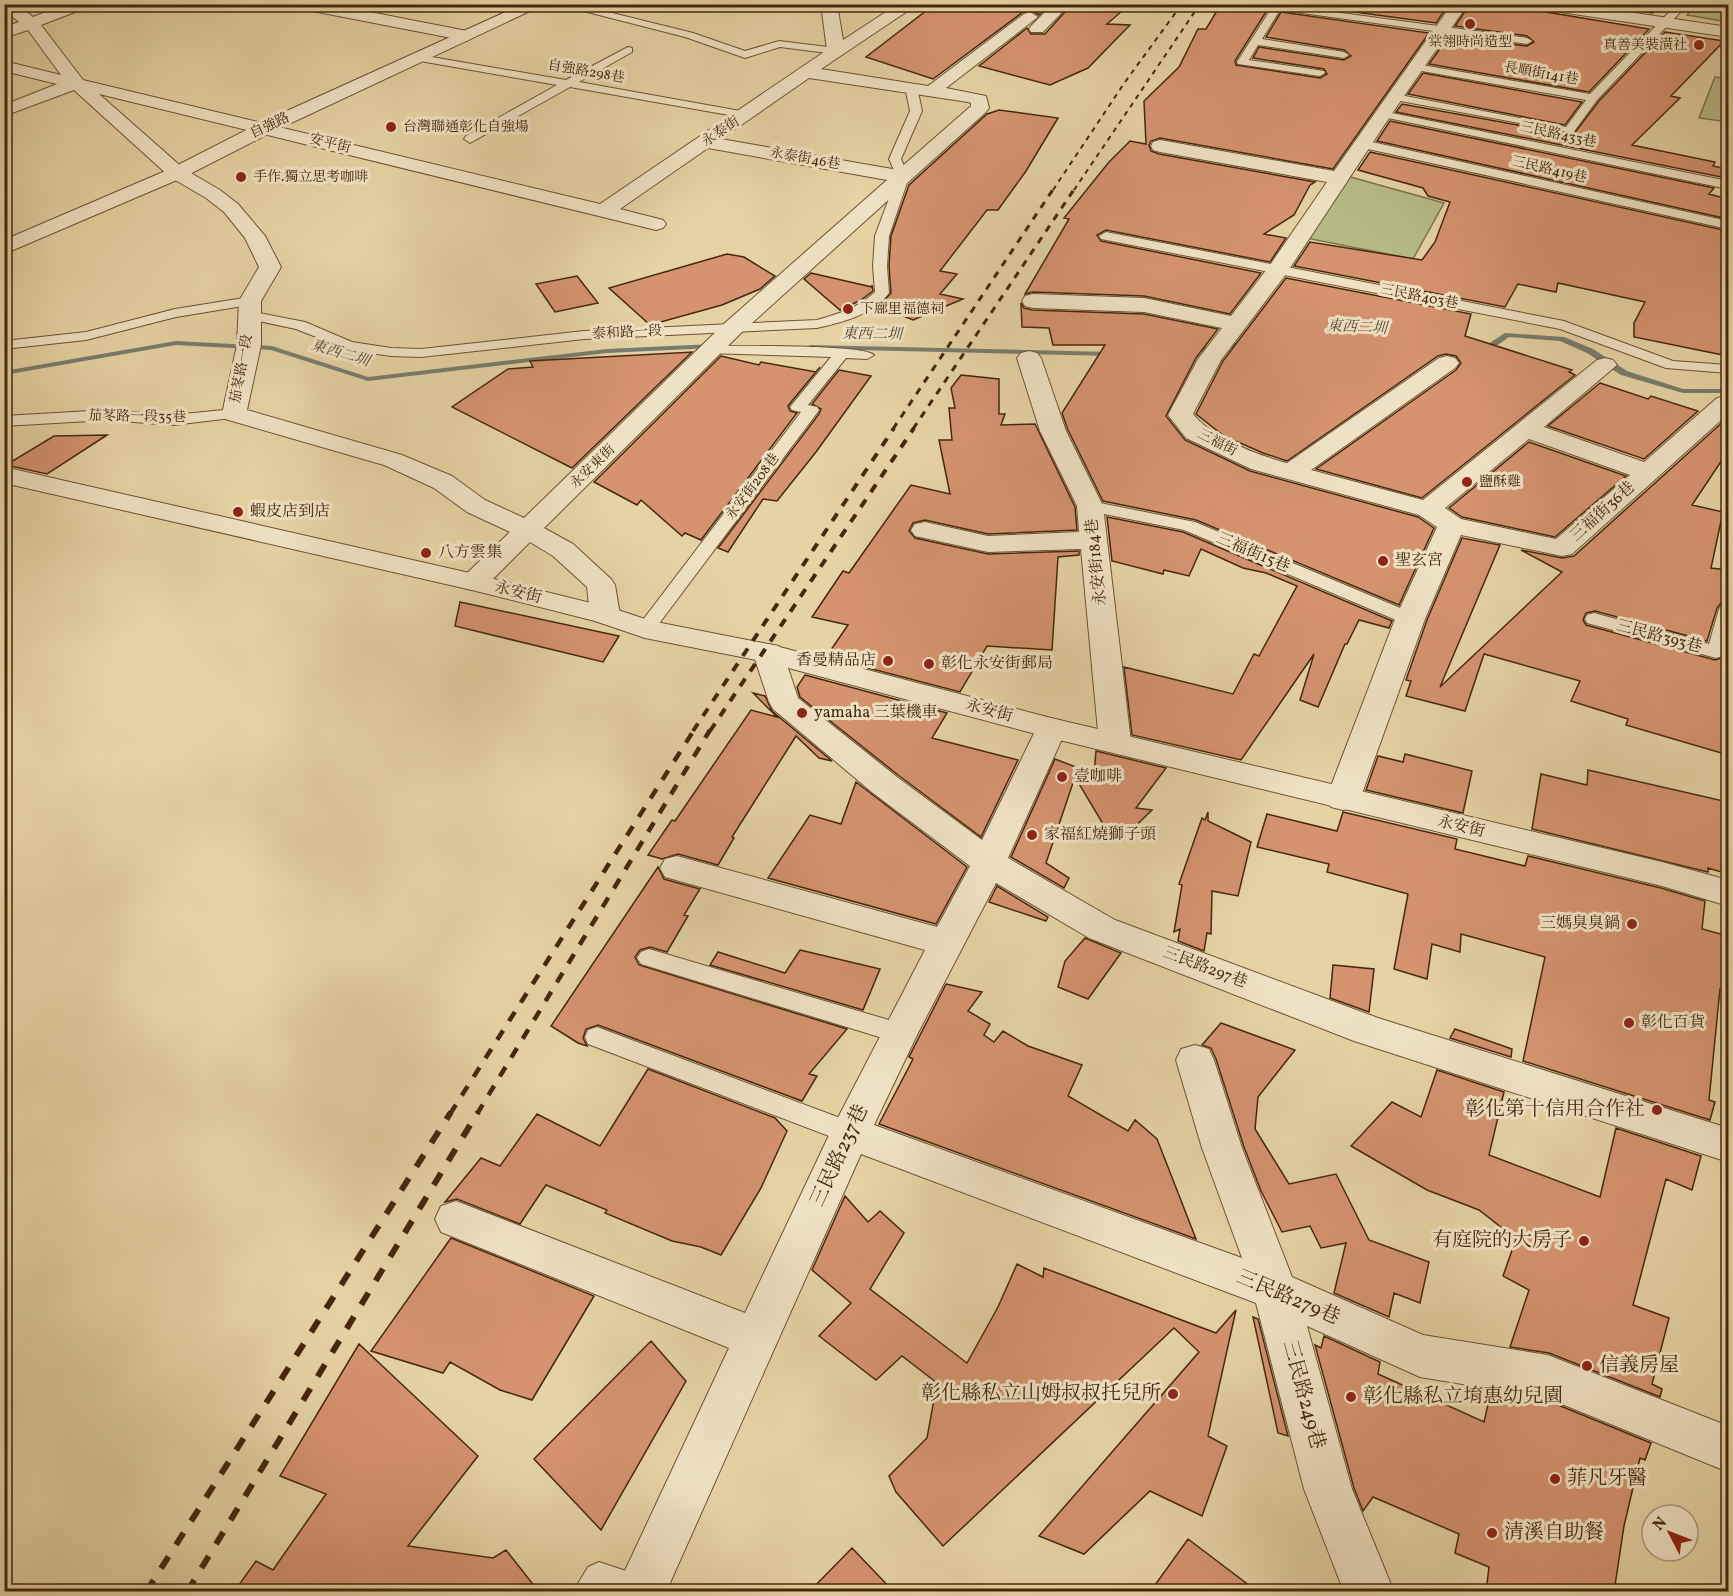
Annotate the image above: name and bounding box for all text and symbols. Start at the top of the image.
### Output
marker: 棠翎時尚造型 [1463,17,1477,31]
place label: 棠翎時尚造型 [1428,33,1512,52]
place label: 真善美裝潢社 [1603,36,1687,55]
marker: 真善美裝潢社 [1692,38,1706,52]
street label: 自強路298巷 [546,56,626,88]
street label: 長順街141巷 [1502,58,1580,90]
street label: 自強路 [247,109,293,143]
street label: 永泰街 [698,112,744,152]
place label: 台灣聯通彰化自強場 [403,118,529,137]
street label: 三民路433巷 [1518,118,1598,152]
marker: 台灣聯通彰化自強場 [384,120,398,134]
street label: 安平街 [307,130,353,158]
street label: 永泰街46巷 [768,143,842,175]
street label: 三民路419巷 [1509,152,1589,188]
place label: 手作.獨立思考咖啡 [253,168,368,187]
marker: 手作.獨立思考咖啡 [234,170,248,184]
street label: 三民路403巷 [1378,280,1460,314]
place label: 下廍里福德祠 [860,300,944,319]
marker: 下廍里福德祠 [841,302,855,316]
water label: 東西二圳 [1326,316,1390,340]
street label: 泰和路一段 [592,322,662,344]
water label: 東西二圳 [842,324,905,346]
street label: 茄苳路一段 [227,333,257,405]
water label: 東西二圳 [308,335,375,374]
street label: 茄苳路一段35巷 [88,407,186,427]
street label: 三福街 [1194,425,1240,461]
street label: 永安東街 [566,441,620,493]
street label: 永安街208巷 [722,450,784,524]
place label: 鹽酥雞 [1479,473,1521,492]
marker: 鹽酥雞 [1460,475,1474,489]
street label: 三福街36巷 [1566,477,1640,547]
place label: 蝦皮店到店 [250,501,330,523]
marker: 蝦皮店到店 [231,505,245,519]
street label: 永安街184巷 [1081,517,1113,607]
street label: 三福街15巷 [1213,528,1293,578]
place label: 八方雲集 [438,542,502,564]
marker: 八方雲集 [419,546,433,560]
place label: 聖玄宮 [1395,550,1443,572]
marker: 聖玄宮 [1376,554,1390,568]
street label: 永安街 [492,577,544,609]
street label: 三民路393巷 [1614,615,1704,659]
place label: 香曼精品店 [796,650,876,672]
place label: 彰化永安街郵局 [941,653,1053,675]
marker: 香曼精品店 [881,654,895,668]
marker: 彰化永安街郵局 [922,657,936,671]
street label: 永安街 [963,694,1015,728]
place label: yamaha 三葉機車 [814,702,937,724]
marker: yamaha 三葉機車 [795,706,809,720]
place label: 壹咖啡 [1074,766,1122,788]
marker: 壹咖啡 [1055,770,1069,784]
street label: 永安街 [1435,811,1487,843]
place label: 家福紅燒獅子頭 [1044,824,1156,846]
marker: 家福紅燒獅子頭 [1025,828,1039,842]
place label: 三媽臭臭鍋 [1540,913,1620,935]
marker: 三媽臭臭鍋 [1625,917,1639,931]
street label: 三民路297巷 [1160,942,1250,994]
place label: 彰化百貨 [1641,1012,1705,1034]
marker: 彰化百貨 [1622,1016,1636,1030]
place label: 彰化第十信用合作社 [1465,1096,1645,1124]
street label: 三民路237巷 [804,1100,876,1212]
marker: 彰化第十信用合作社 [1650,1103,1664,1117]
place label: 有庭院的大房子 [1432,1227,1572,1255]
marker: 有庭院的大房子 [1577,1234,1591,1248]
street label: 三民路279巷 [1232,1264,1344,1332]
street label: 三民路249巷 [1275,1337,1331,1453]
place label: 信義房屋 [1599,1352,1679,1380]
marker: 信義房屋 [1580,1359,1594,1373]
place label: 彰化縣私立山姆叔叔托兒所 [921,1380,1161,1408]
place label: 彰化縣私立堉惠幼兒園 [1363,1383,1563,1411]
marker: 彰化縣私立山姆叔叔托兒所 [1166,1387,1180,1401]
marker: 彰化縣私立堉惠幼兒園 [1344,1390,1358,1404]
place label: 菲凡牙醫 [1567,1465,1647,1493]
marker: 菲凡牙醫 [1548,1472,1562,1486]
north arrow [1640,1503,1700,1563]
text: N [1648,1512,1673,1536]
place label: 清溪自助餐 [1504,1519,1604,1547]
marker: 清溪自助餐 [1485,1526,1499,1540]

